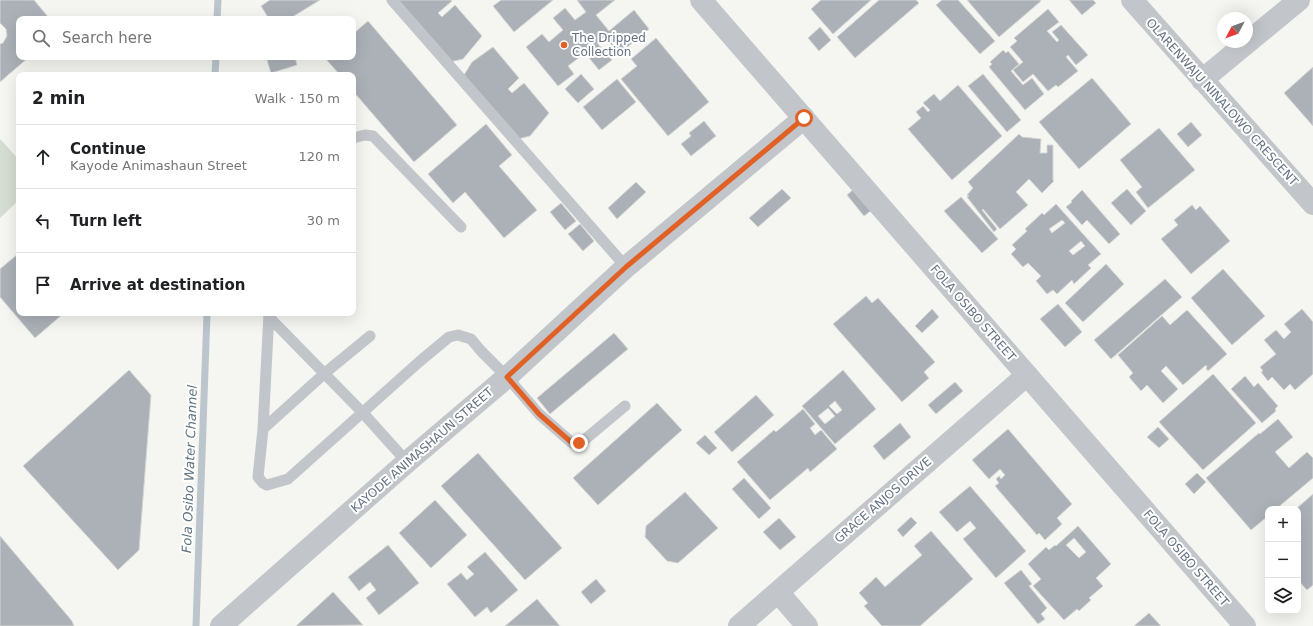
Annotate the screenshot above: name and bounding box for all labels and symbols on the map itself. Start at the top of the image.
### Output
north arrow [1217,12,1253,48]
street label: OLARENWAJU NINALOWO CRESCENT [1143,16,1301,189]
place label: The Dripped Collection [571,31,646,59]
marker: The Dripped Collection [559,40,569,50]
route start [795,109,813,127]
street label: FOLA OSIBO STREET [927,262,1019,365]
water label: Fola Osibo Water Channel [179,384,200,553]
street label: KAYODE ANIMASHAUN STREET [348,384,496,515]
route end [570,434,588,452]
street label: GRACE ANJOS DRIVE [832,454,934,546]
street label: FOLA OSIBO STREET [1140,507,1232,610]

